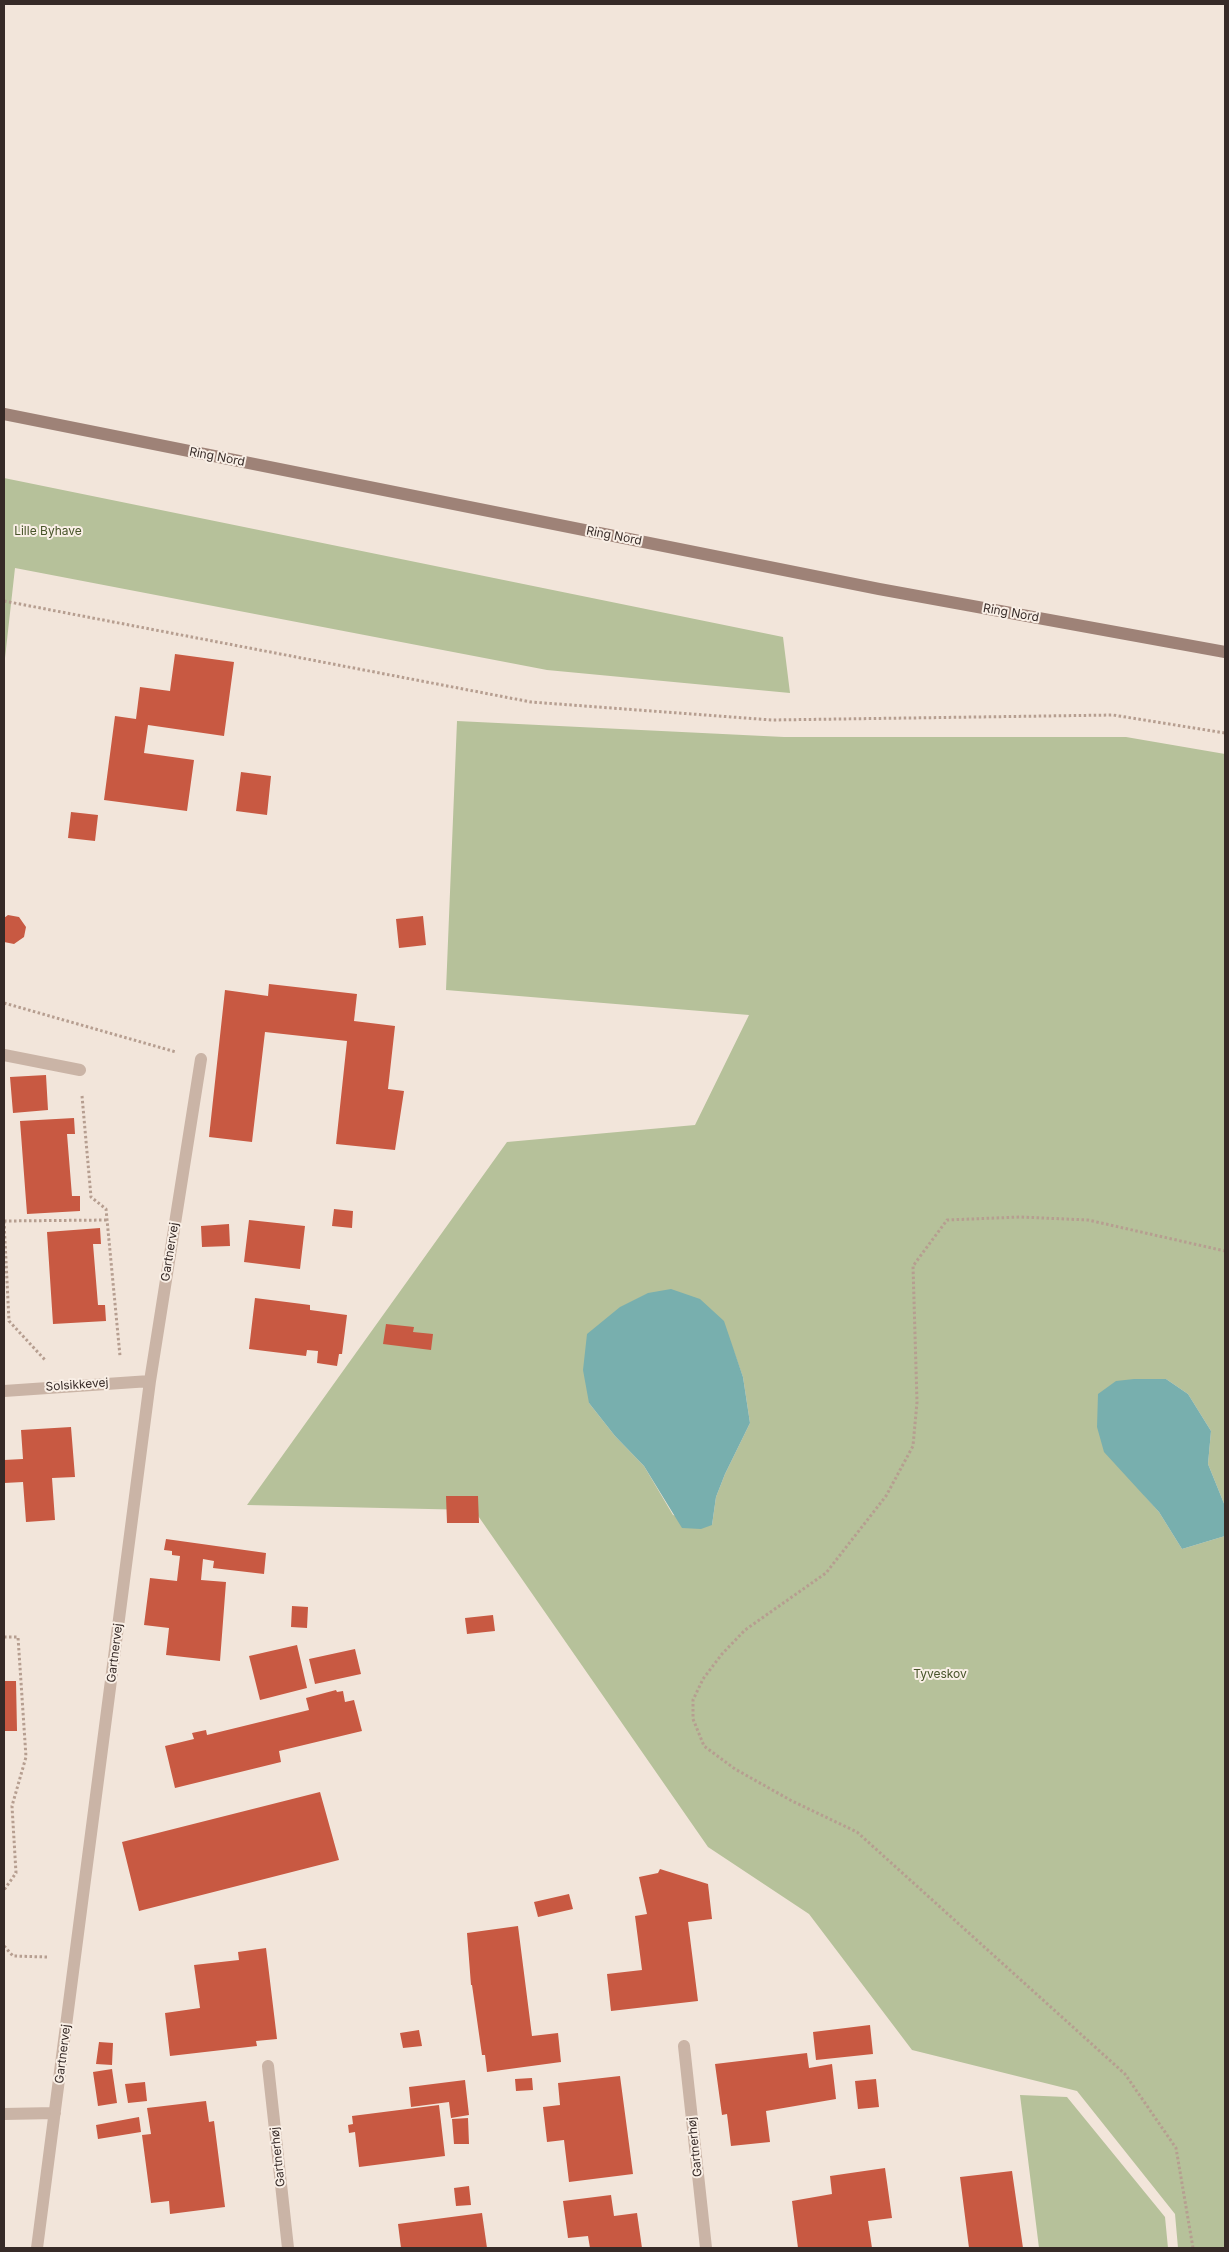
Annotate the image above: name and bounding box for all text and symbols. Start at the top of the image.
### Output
street label: Ring Nord [188,445,246,469]
park label: Lille Byhave [14,524,82,538]
street label: Ring Nord [585,524,643,548]
street label: Ring Nord [982,601,1040,625]
street label: Gartnervej [158,1221,182,1283]
street label: Solsikkevej [45,1376,109,1394]
street label: Gartnervej [104,1623,126,1683]
park label: Tyveskov [913,1667,967,1681]
street label: Gartnervej [52,2024,74,2084]
street label: Gartnerhøj [685,2116,705,2178]
street label: Gartnerhøj [268,2126,288,2188]

